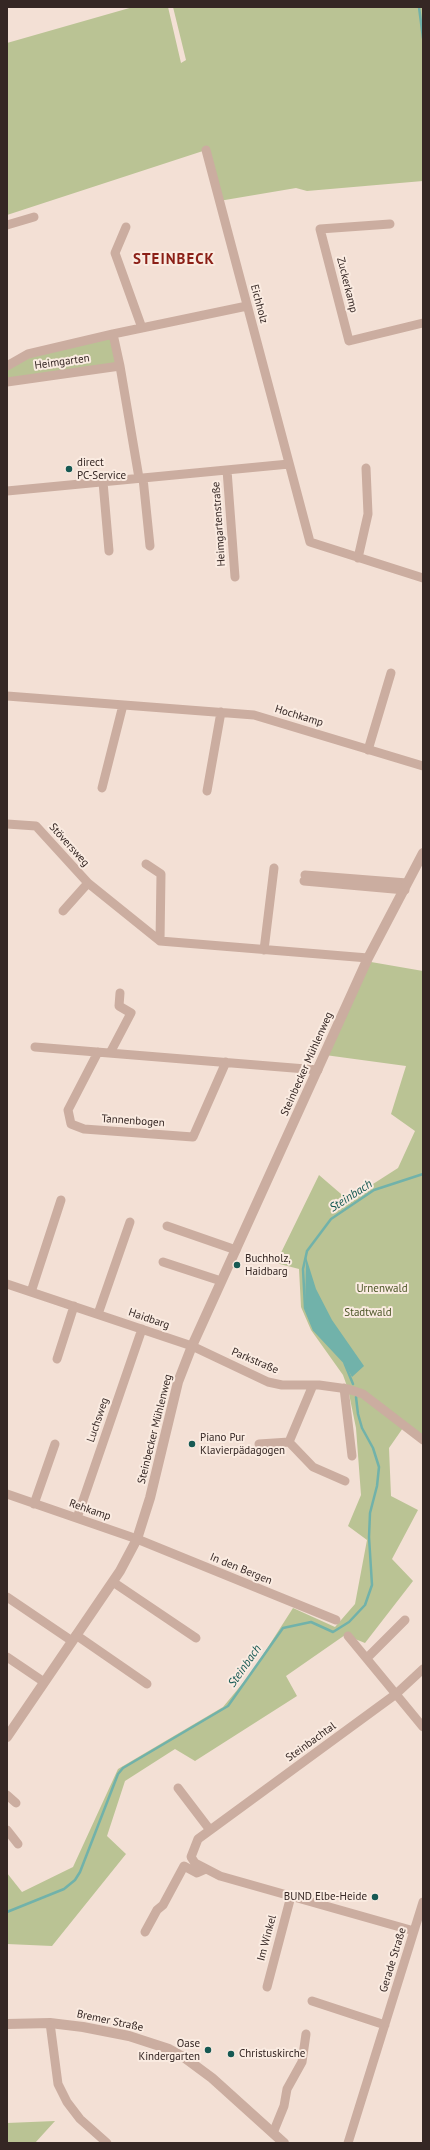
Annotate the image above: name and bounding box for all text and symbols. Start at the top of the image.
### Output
district label: STEINBECK [133,251,215,269]
street label: Zuckerkamp [334,256,360,314]
street label: Eichholz [247,283,271,325]
street label: Heimgarten [34,352,90,372]
place label: direct PC-Service [77,456,126,482]
marker: direct PC-Service [64,464,74,474]
street label: Heimgartenstraße [209,481,229,567]
street label: Hochkamp [273,702,325,730]
street label: Stöversweg [46,821,92,869]
street label: Steinbecker Mühlenweg [278,1010,336,1118]
street label: Tannenbogen [101,1112,165,1130]
water label: Steinbach [327,1177,375,1215]
place label: Buchholz, Haidbarg [245,1252,291,1278]
marker: Buchholz, Haidbarg [232,1260,242,1270]
park label: Urnenwald [356,1282,408,1296]
street label: Haidbarg [127,1306,171,1332]
park label: Stadtwald [344,1306,392,1320]
street label: Parkstraße [229,1345,281,1377]
street label: Steinbecker Mühlenweg [135,1373,175,1485]
street label: Luchsweg [84,1396,112,1444]
place label: Piano Pur Klavierpädagogen [200,1431,285,1457]
marker: Piano Pur Klavierpädagogen [187,1439,197,1449]
street label: Rehkamp [67,1497,113,1523]
street label: In den Bergen [208,1551,274,1587]
water label: Steinbach [225,1642,265,1690]
street label: Steinbachtal [283,1719,339,1765]
place label: BUND Elbe-Heide [284,1890,367,1904]
marker: BUND Elbe-Heide [370,1892,380,1902]
street label: Im Winkel [255,1914,279,1962]
street label: Gerade Straße [377,1926,409,1994]
street label: Bremer Straße [75,2007,145,2035]
place label: Oase Kindergarten [138,2037,200,2063]
marker: Oase Kindergarten [203,2045,213,2055]
place label: Christuskirche [239,2047,305,2061]
marker: Christuskirche [226,2049,236,2059]

